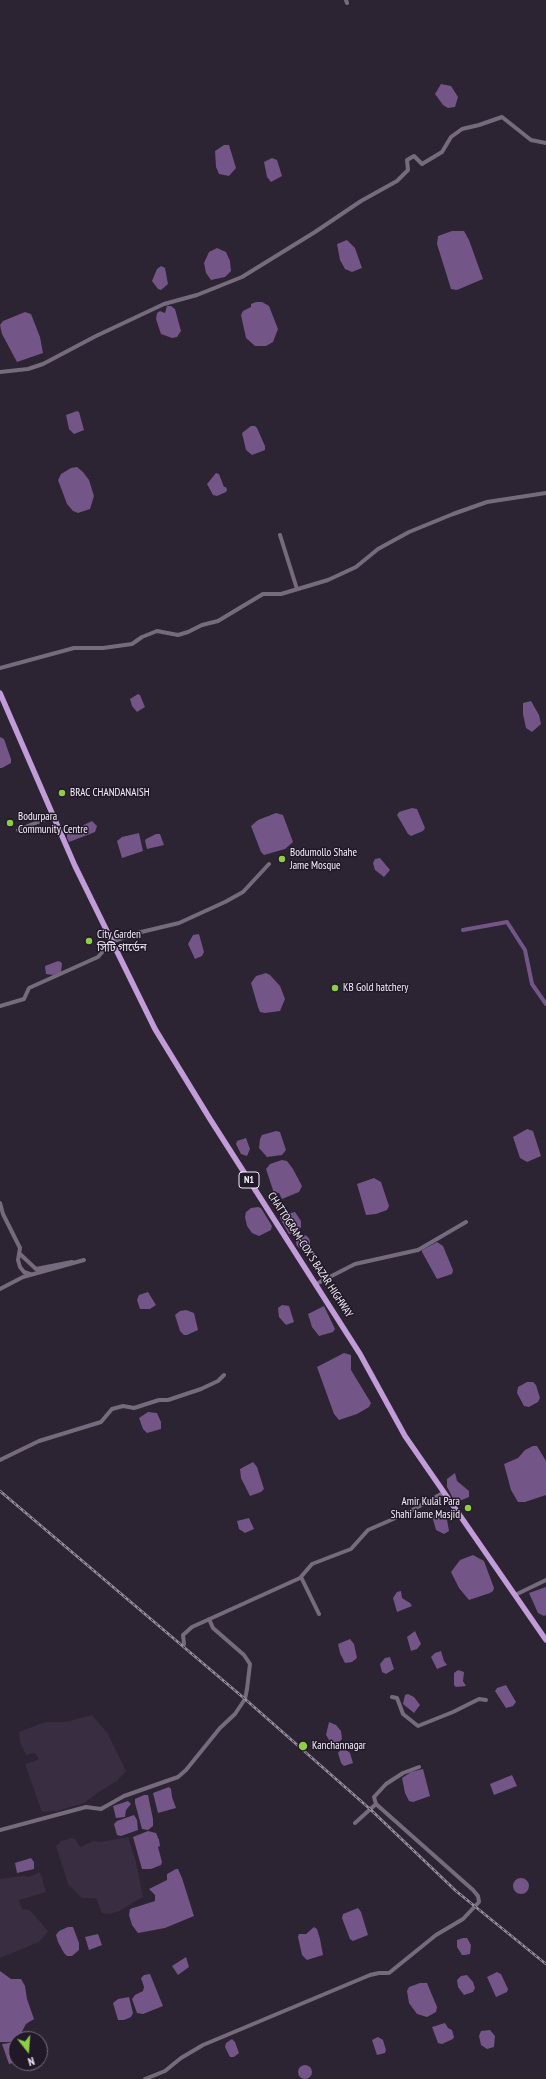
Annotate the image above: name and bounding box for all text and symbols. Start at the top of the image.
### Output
place label: BRAC CHANDANAISH [70,786,150,800]
marker: BRAC CHANDANAISH [57,788,67,798]
place label: Bodurpara Community Centre [18,810,88,836]
marker: Bodurpara Community Centre [5,818,15,828]
place label: Bodumollo Shahe Jame Mosque [290,846,357,872]
marker: Bodumollo Shahe Jame Mosque [277,854,287,864]
place label: City Garden সিটি গার্ডেন [97,928,147,954]
marker: City Garden সিটি গার্ডেন [84,936,94,946]
place label: KB Gold hatchery [343,981,408,995]
marker: KB Gold hatchery [330,983,340,993]
road number: N1 [239,1172,259,1188]
street label: CHATTOGRAM-COX'S BAZAR HIGHWAY [265,1190,355,1320]
place label: Amir Kulal Para Shahi Jame Masjid [391,1495,460,1521]
marker: Amir Kulal Para Shahi Jame Masjid [463,1503,473,1513]
place label: Kanchannagar [312,1739,366,1753]
marker: Kanchannagar [297,1740,309,1752]
north arrow [8,2031,48,2071]
text: N [26,2054,36,2069]

